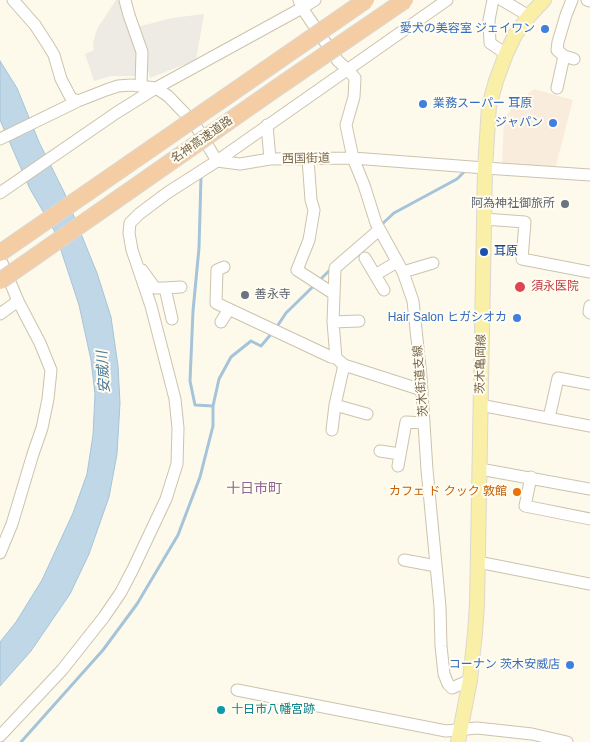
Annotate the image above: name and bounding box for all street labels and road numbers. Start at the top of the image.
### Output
street label: 名神高速道路 [168,113,236,167]
street label: 西国街道 [282,151,330,167]
street label: 茨木亀岡線 [473,334,489,394]
street label: 茨木街道支線 [411,345,431,417]

